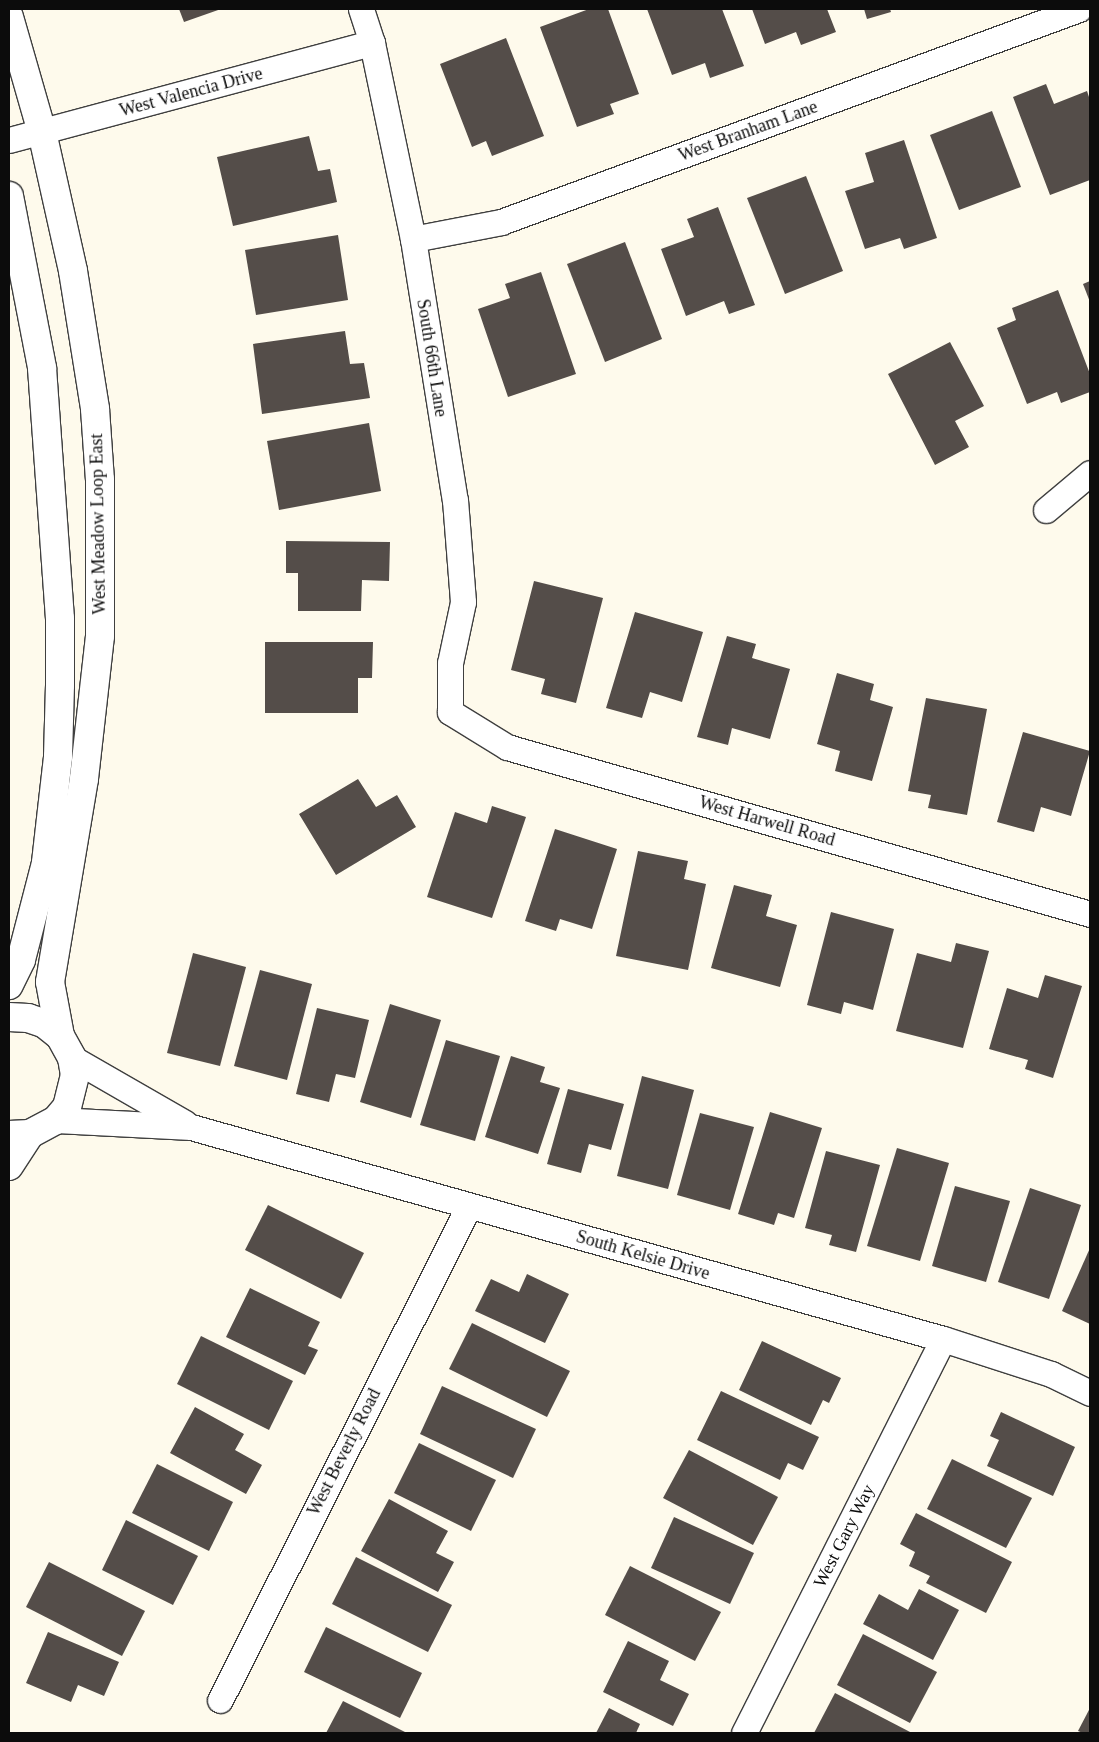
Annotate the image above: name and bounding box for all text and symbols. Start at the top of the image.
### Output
street label: West Valencia Drive [117,62,265,122]
street label: West Branham Lane [675,96,821,166]
street label: South 66th Lane [412,298,452,418]
street label: West Meadow Loop East [86,433,110,615]
street label: West Harwell Road [696,791,838,851]
street label: South Kelsie Drive [574,1226,712,1284]
street label: West Beverly Road [303,1385,385,1519]
street label: West Gary Way [809,1481,879,1591]

